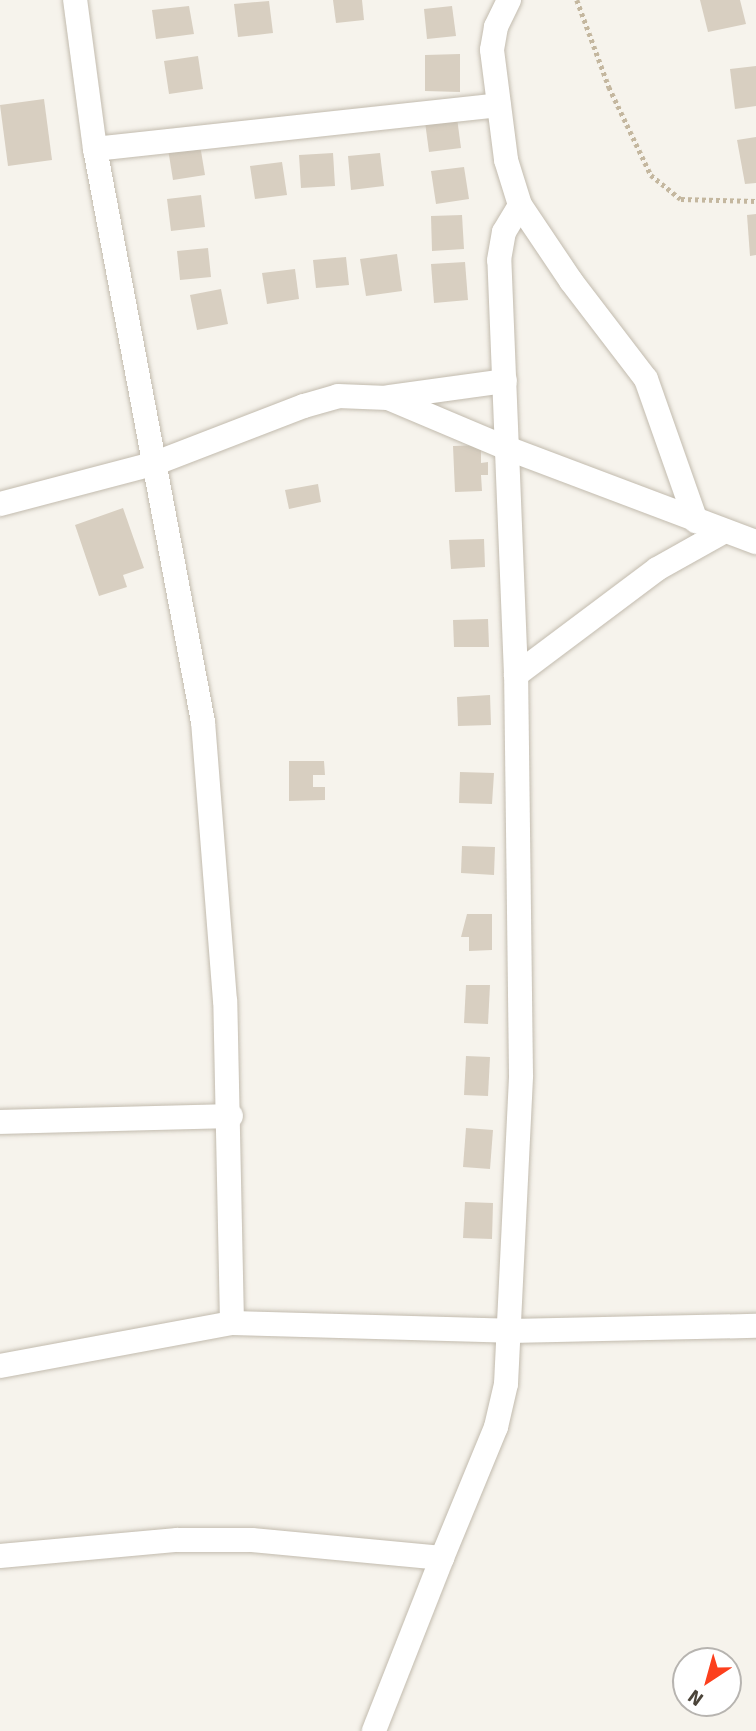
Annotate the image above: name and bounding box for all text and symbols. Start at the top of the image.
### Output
north arrow [672,1647,742,1717]
text: N [683,1684,708,1711]

